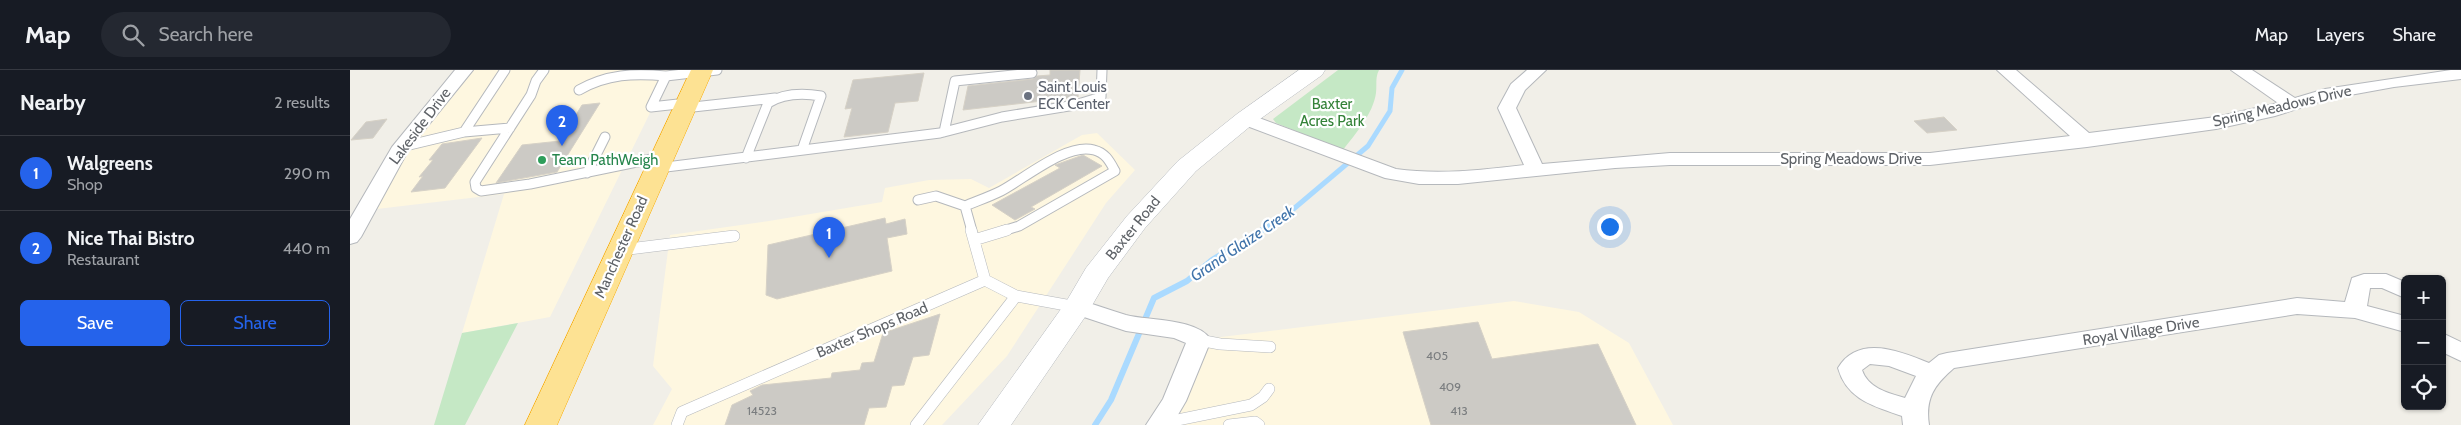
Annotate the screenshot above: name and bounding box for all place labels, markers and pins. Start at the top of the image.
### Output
place label: Saint Louis ECK Center [1038,78,1110,113]
marker: Saint Louis ECK Center [1022,90,1034,102]
pin: 2 [546,105,578,146]
place label: Team PathWeigh [552,151,658,169]
marker: Team PathWeigh [536,154,548,166]
pin: 1 [813,217,845,258]

